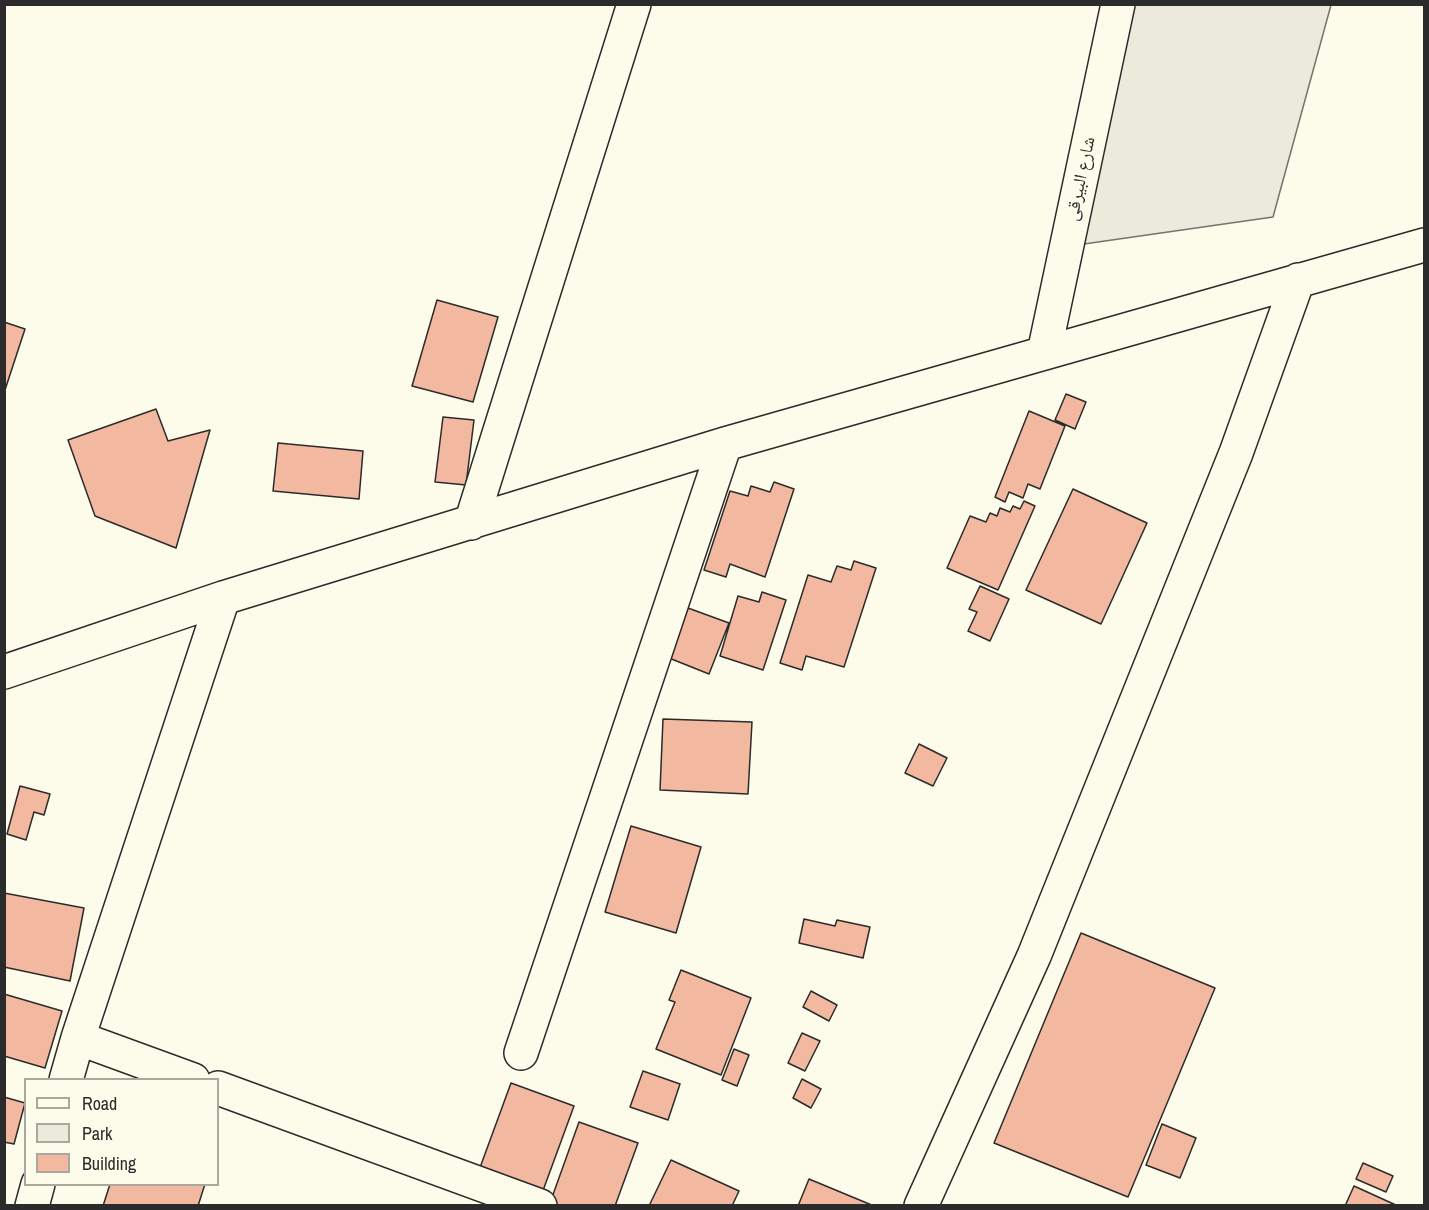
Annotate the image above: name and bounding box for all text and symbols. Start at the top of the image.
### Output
street label: شارع البيرقى [1062,135,1100,223]
legend [24,1078,219,1186]
text: Road [82,1091,117,1116]
text: Park [82,1121,112,1146]
text: Building [82,1151,136,1176]

